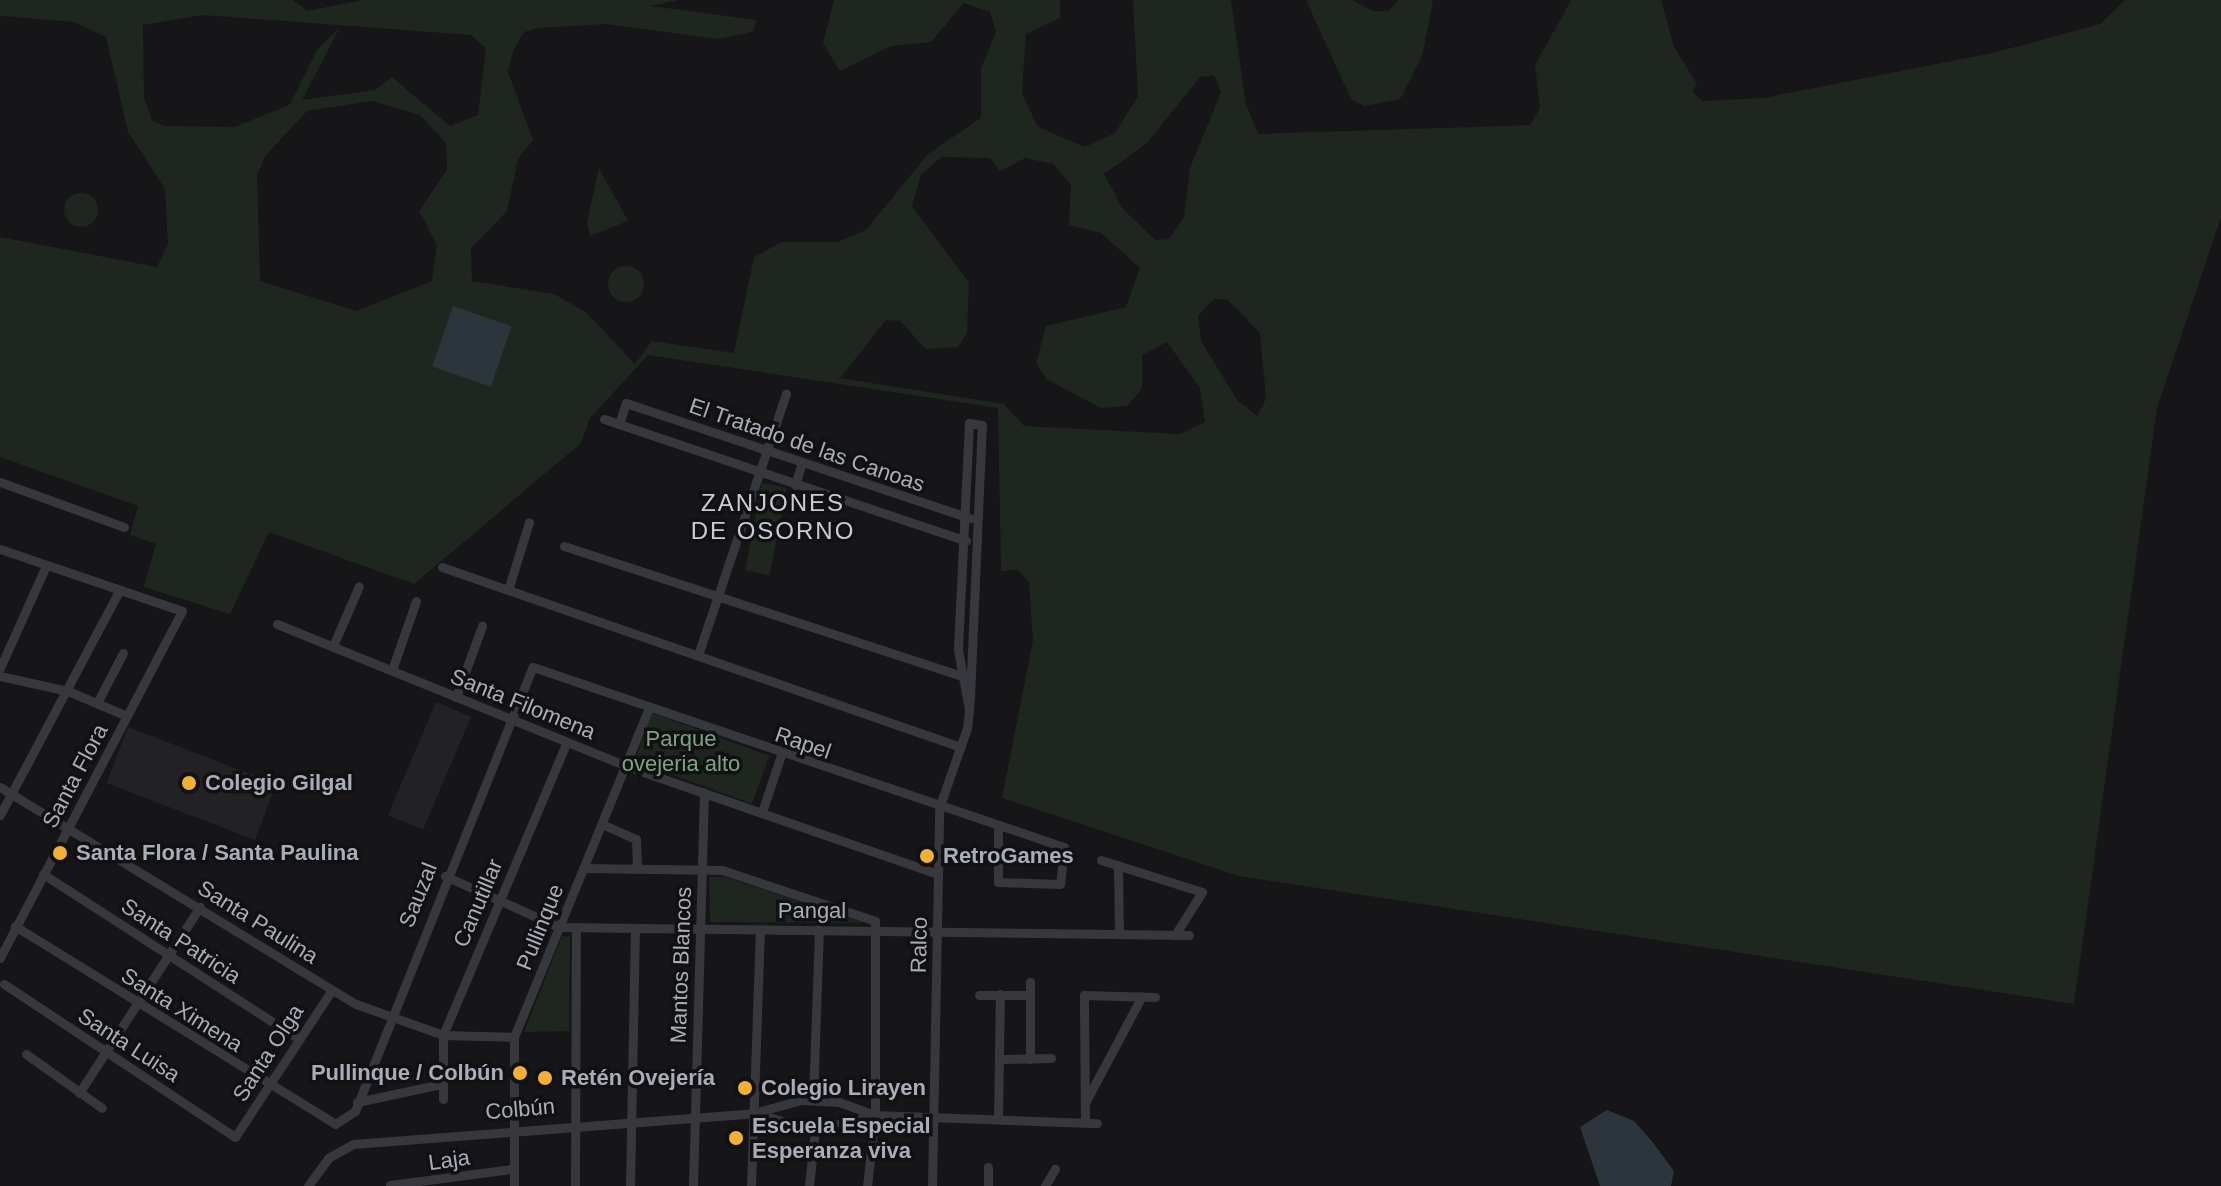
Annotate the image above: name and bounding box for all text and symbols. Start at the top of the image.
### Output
street label: El Tratado de las Canoas [686,392,928,498]
district label: ZANJONES DE OSORNO [691,489,855,545]
street label: Santa Filomena [447,663,599,745]
street label: Santa Flora [37,720,113,832]
street label: Rapel [772,721,834,765]
park label: Parque ovejeria alto [622,725,740,776]
place label: Colegio Gilgal [205,770,353,796]
marker: Colegio Gilgal [180,774,198,792]
place label: Santa Flora / Santa Paulina [76,840,358,866]
place label: RetroGames [943,843,1074,869]
marker: Santa Flora / Santa Paulina [51,844,69,862]
marker: RetroGames [918,847,936,865]
street label: Canutillar [448,855,508,951]
street label: Sauzal [393,859,443,931]
street label: Santa Paulina [193,875,323,969]
street label: Pullinque [511,880,569,974]
street label: Mantos Blancos [665,886,697,1044]
street label: Santa Patricia [116,893,246,989]
street label: Pangal [778,898,846,924]
street label: Ralco [905,917,933,973]
street label: Santa Ximena [116,962,248,1058]
street label: Santa Olga [227,1000,309,1106]
street label: Santa Luisa [73,1002,185,1088]
place label: Pullinque / Colbún [311,1060,504,1086]
marker: Pullinque / Colbún [511,1064,529,1082]
place label: Retén Ovejería [561,1065,715,1091]
marker: Retén Ovejería [536,1069,554,1087]
place label: Colegio Lirayen [761,1075,926,1101]
marker: Colegio Lirayen [736,1079,754,1097]
street label: Colbún [484,1093,556,1125]
place label: Escuela Especial Esperanza viva [752,1112,931,1164]
marker: Escuela Especial Esperanza viva [727,1129,745,1147]
street label: Laja [427,1144,471,1176]

